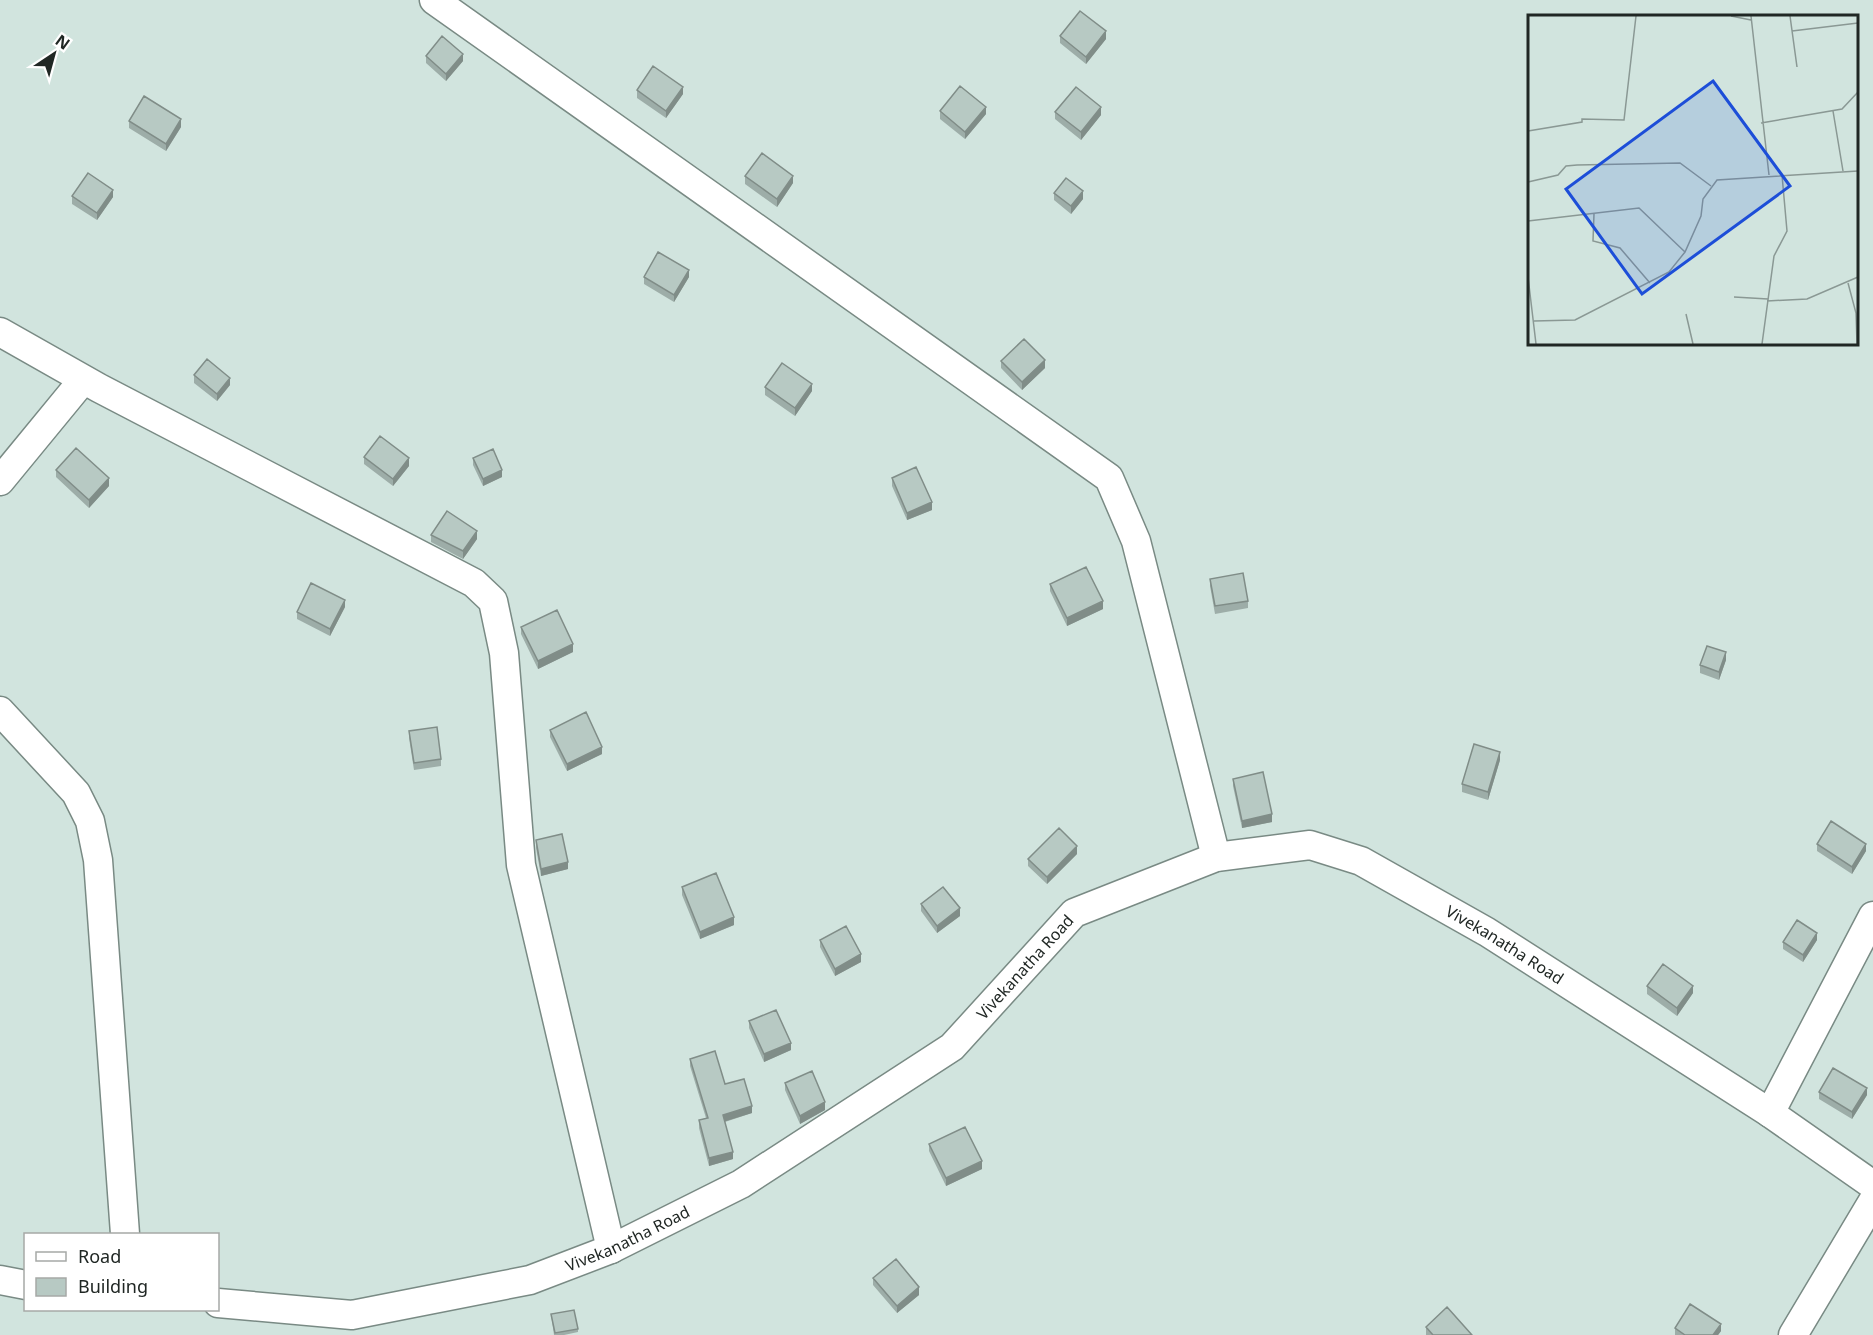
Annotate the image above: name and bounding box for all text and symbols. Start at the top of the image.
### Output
inset map [1528,15,1858,345]
north arrow [24,24,84,84]
text: N [51,29,75,55]
street label: Vivekanatha Road [1442,900,1568,989]
street label: Vivekanatha Road [972,910,1078,1024]
street label: Vivekanatha Road [562,1200,693,1276]
legend [24,1233,219,1311]
text: Road [78,1244,121,1268]
text: Building [78,1274,148,1298]

